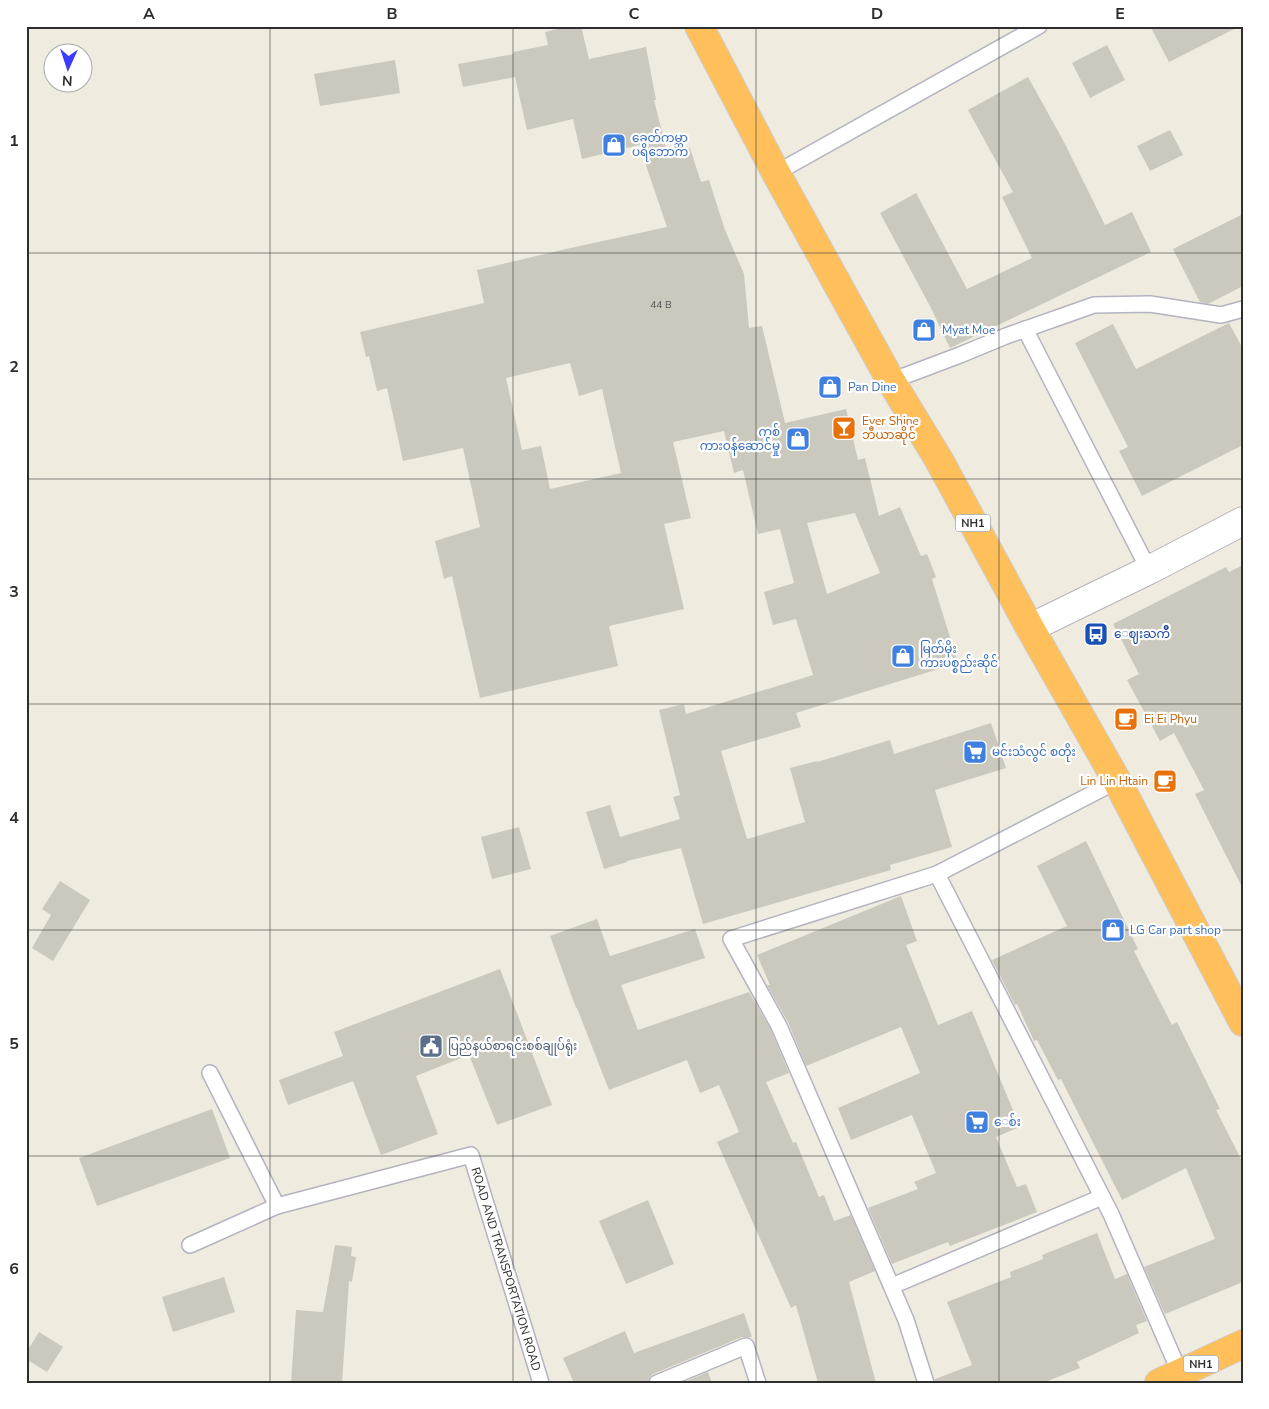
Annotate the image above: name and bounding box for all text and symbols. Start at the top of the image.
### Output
text: A [143,3,155,25]
text: B [386,3,398,25]
text: C [629,3,640,25]
text: D [871,3,883,25]
text: E [1115,3,1125,25]
north arrow [42,42,92,92]
text: N [62,71,73,90]
place label: ခေတ်ကမ္ဘာ ပရိဘောက [632,129,688,162]
text: 1 [9,130,19,152]
shop icon: ခေတ်ကမ္ဘာ ပရိဘောက [601,132,627,158]
house number: 44 B [650,298,672,312]
shop icon: Myat Moe [911,317,937,343]
place label: Myat Moe [942,322,995,338]
text: 2 [9,356,19,378]
shop icon: Pan Dine [817,374,843,400]
place label: Pan Dine [848,379,896,395]
place label: Ever Shine ဘီယာဆိုင် [862,413,919,445]
bar icon: Ever Shine ဘီယာဆိုင် [831,415,857,441]
place label: ကွစ် ကားဝန်ဆောင်မှု [700,423,780,456]
shop icon: ကွစ် ကားဝန်ဆောင်မှု [785,426,811,452]
road number: NH1 [956,514,990,532]
text: 3 [9,581,19,603]
bus stop icon: ေဈးႀကိဳ [1083,621,1109,647]
place label: ေဈးႀကိဳ [1114,625,1170,644]
place label: မြတ်မိုး ကားပစ္စည်းဆိုင် [920,640,998,673]
shop icon: မြတ်မိုး ကားပစ္စည်းဆိုင် [890,643,916,669]
cafe icon: Ei Ei Phyu [1113,706,1139,732]
place label: Ei Ei Phyu [1144,711,1197,727]
supermarket icon: မင်းသံလွင် စတိုး [962,739,988,765]
place label: မင်းသံလွင် စတိုး [992,743,1076,762]
cafe icon: Lin Lin Htain [1152,768,1178,794]
place label: Lin Lin Htain [1080,773,1148,789]
text: 4 [9,807,19,829]
shop icon: LG Car part shop [1100,917,1126,943]
place label: LG Car part shop [1130,922,1221,938]
text: 5 [9,1033,19,1055]
public building icon: ပြည်နယ်စာရင်းစစ်ချုပ်ရုံး [418,1033,444,1059]
place label: ပြည်နယ်စာရင်းစစ်ချုပ်ရုံး [448,1037,577,1056]
supermarket icon: ေစ်း [964,1109,990,1135]
place label: ေစ်း [994,1113,1021,1130]
street label: ROAD AND TRANSPORTATION ROAD [467,1165,545,1373]
text: 6 [9,1258,19,1280]
road number: NH1 [1184,1356,1218,1372]

